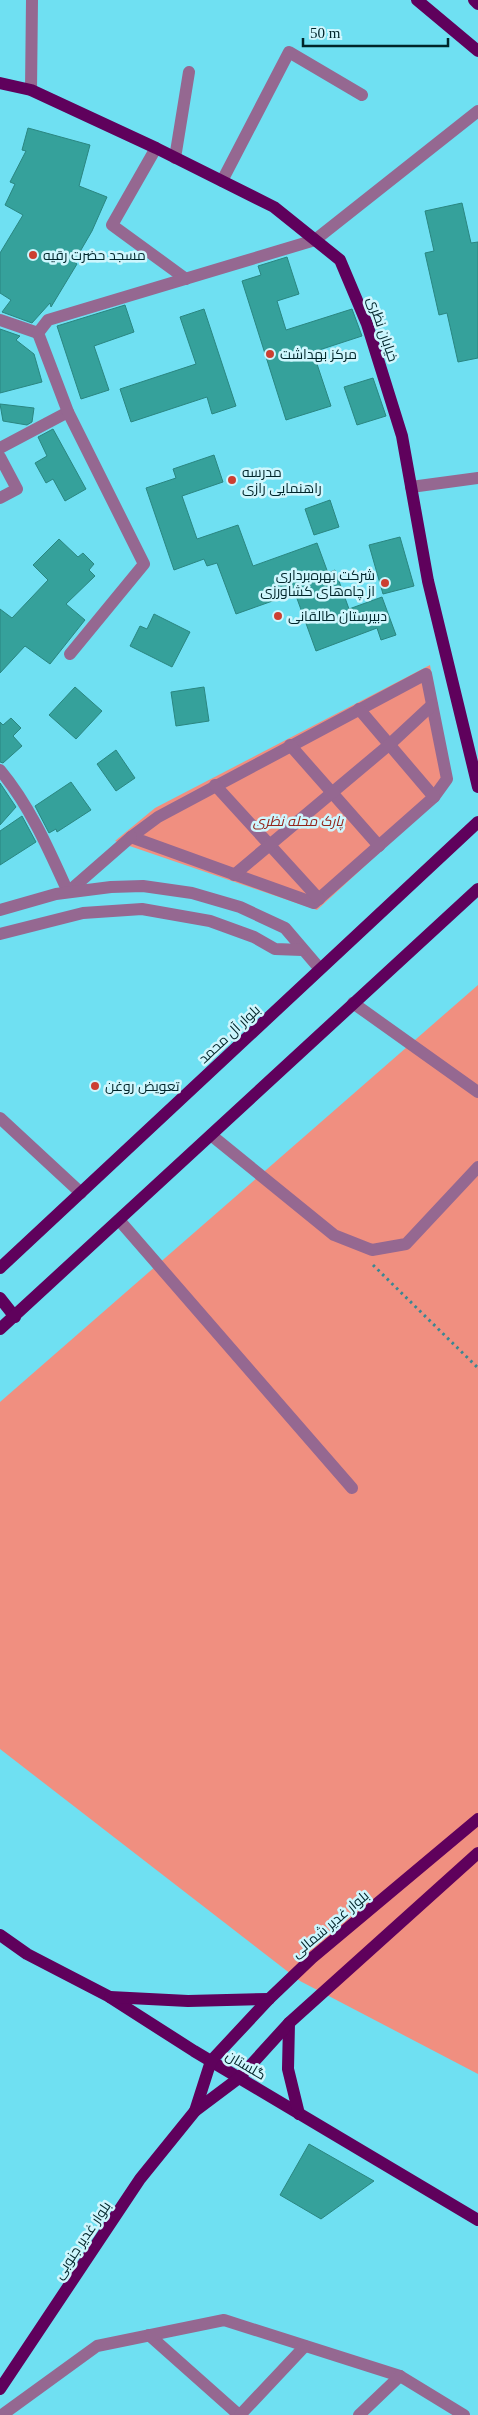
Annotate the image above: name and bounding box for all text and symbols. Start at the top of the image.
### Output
scale bar [303,15,448,47]
text: 50 m [310,25,341,41]
place label: مسجد حضرت رقیه [43,248,146,263]
marker: مسجد حضرت رقیه [27,249,39,261]
street label: خیابان نظری [364,295,401,364]
place label: مرکز بهداشت [280,347,357,362]
marker: مرکز بهداشت [264,348,276,360]
place label: مدرسه راهنمایی رازی [242,465,322,496]
marker: مدرسه راهنمایی رازی [226,474,238,486]
place label: شرکت بهره‌برداری از چاه‌های کشاورزی [260,568,375,601]
marker: شرکت بهره‌برداری از چاه‌های کشاورزی [379,577,391,589]
place label: دبیرستان طالقانی [288,609,387,624]
marker: دبیرستان طالقانی [272,610,284,622]
park label: پارک محله نظری [253,814,344,831]
street label: بلوار آل محمد [196,1002,264,1067]
place label: تعویض روغن [105,1079,180,1094]
marker: تعویض روغن [89,1080,101,1092]
street label: بلوار غدیر شمالی [289,1888,372,1961]
street label: گلستان [223,2048,268,2083]
street label: بلوار غدیر جنوبی [51,2199,114,2282]

